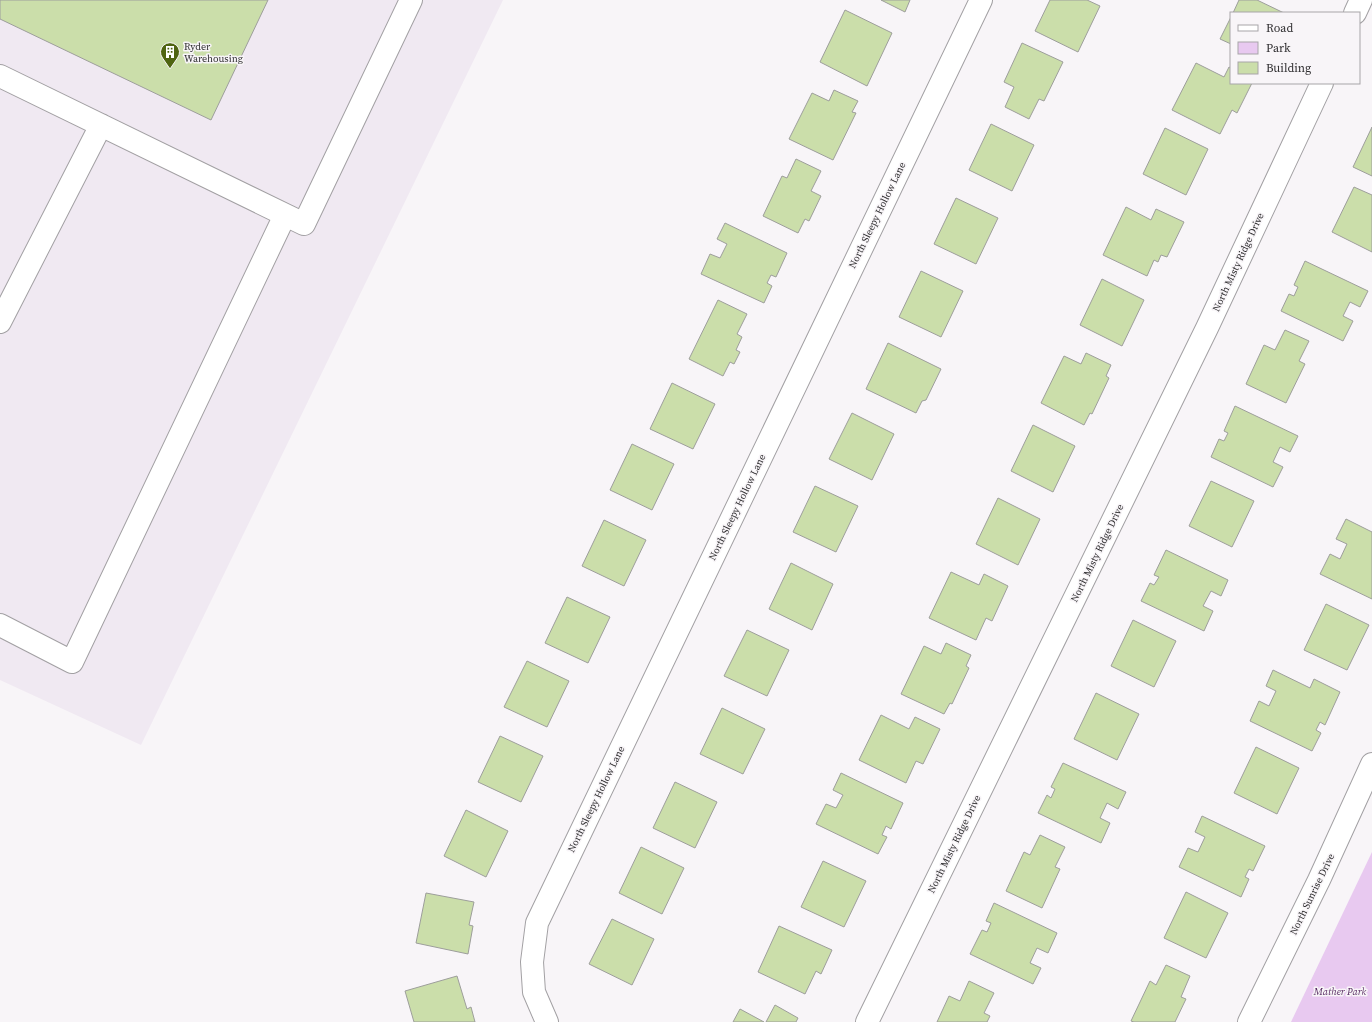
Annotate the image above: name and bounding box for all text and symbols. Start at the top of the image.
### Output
legend [1230,12,1360,84]
text: Road [1266,20,1293,36]
place label: Ryder Warehousing [184,40,243,65]
text: Park [1266,40,1291,56]
building icon: Ryder Warehousing [159,41,181,69]
text: Building [1266,60,1311,76]
street label: North Sleepy Hollow Lane [846,160,908,270]
street label: North Misty Ridge Drive [1209,211,1267,313]
street label: North Sleepy Hollow Lane [706,452,768,562]
street label: North Misty Ridge Drive [1068,502,1126,604]
street label: North Sleepy Hollow Lane [565,744,627,854]
street label: North Misty Ridge Drive [925,793,983,895]
street label: North Sunrise Drive [1287,851,1337,937]
park label: Mather Park [1313,985,1367,998]

